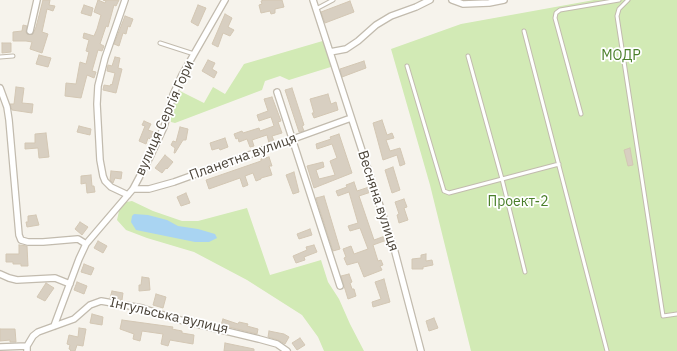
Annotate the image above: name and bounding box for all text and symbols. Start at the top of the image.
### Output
park label: МОДР [601,48,641,64]
street label: вулиця Сергія Гори [132,58,198,178]
street label: Планетна вулиця [187,130,299,184]
street label: Весняна вулиця [354,148,402,254]
park label: Проект-2 [487,194,549,210]
street label: Інгульська вулиця [108,294,230,338]

